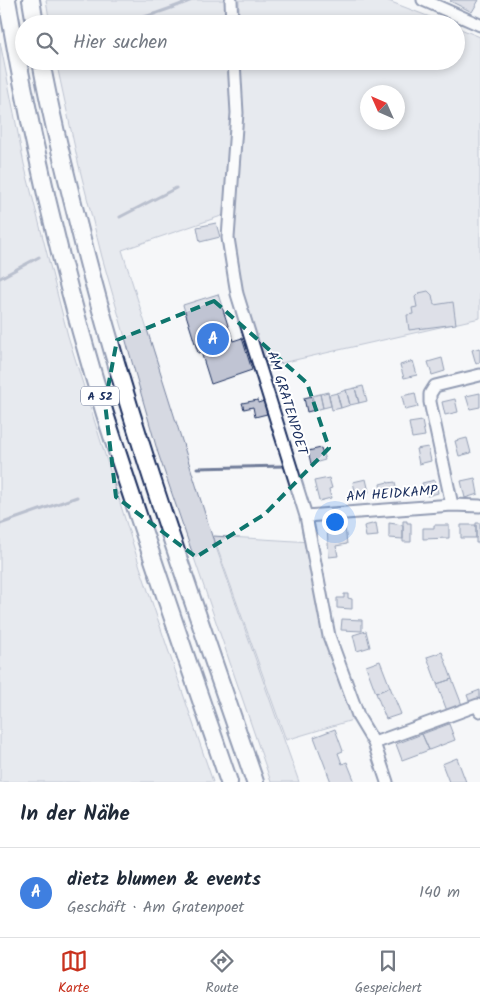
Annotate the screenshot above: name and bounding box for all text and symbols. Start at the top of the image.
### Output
search box [15,15,465,70]
text: Hier suchen [73,28,167,58]
icon: search [33,29,61,57]
north arrow [360,85,405,130]
pin: A [197,320,229,358]
street label: AM GRATENPOET [261,348,314,459]
road number: A 52 [81,386,119,406]
street label: AM HEIDKAMP [346,480,439,508]
your location [322,509,348,535]
text: In der Nähe [20,798,130,831]
text: dietz blumen & events [67,865,261,895]
text: A [31,880,41,905]
text: 140 m [419,880,460,905]
text: Geschäft · Am Gratenpoet [67,895,245,920]
tab: Karte [58,947,89,999]
tab: Route [205,947,238,999]
tab: Gespeichert [355,947,422,999]

